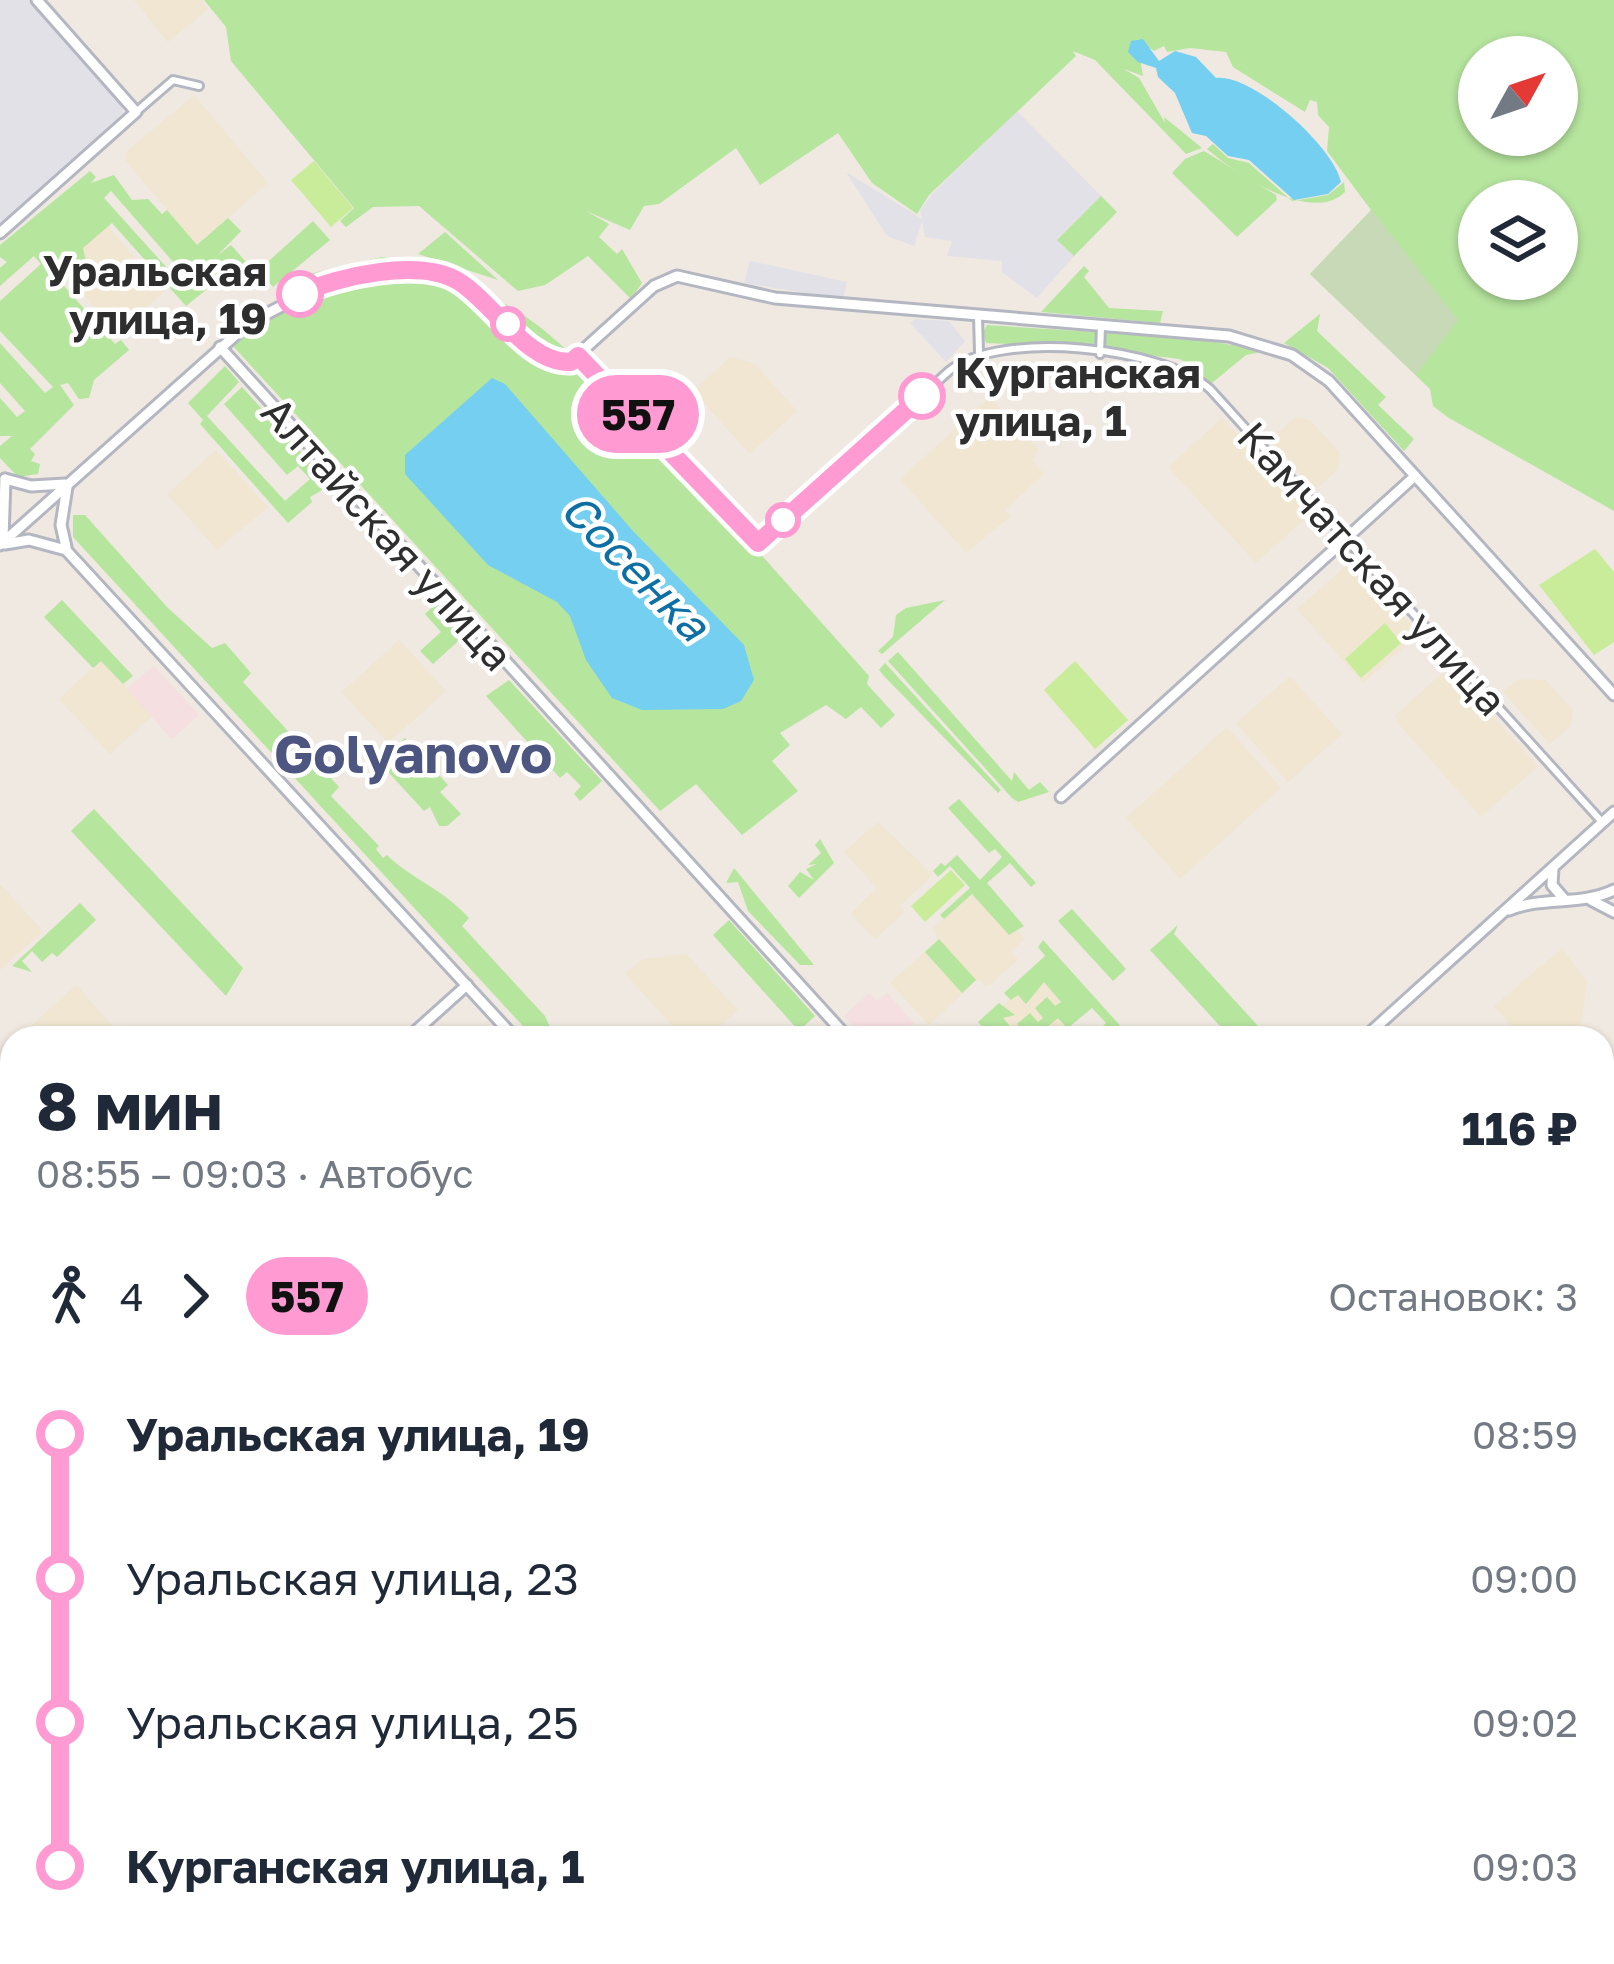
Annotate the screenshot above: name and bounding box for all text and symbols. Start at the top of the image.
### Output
north arrow [1458,36,1578,156]
map controls [1458,36,1578,300]
button: layers [1458,180,1578,300]
place label: Уральская улица, 19 [43,245,267,343]
marker: Уральская улица, 19 [278,272,322,316]
unlabelled marker [492,308,524,340]
place label: Курганская улица, 1 [955,347,1201,445]
marker: Курганская улица, 1 [900,374,944,418]
line badge: 557 [569,375,707,453]
street label: Алтайская улица [252,386,524,680]
text: 557 [601,389,675,439]
street label: Камчатская улица [1228,411,1518,725]
water label: Сосенка [551,481,722,652]
unlabelled marker [767,504,799,536]
district label: Golyanovo [274,720,552,785]
text: 8 мин [36,1065,223,1145]
text: 116 ₽ [1461,1101,1578,1155]
text: 08:55 – 09:03 · Автобус [36,1150,473,1197]
icon: walk [36,1263,102,1329]
icon: forward [162,1263,228,1329]
text: 557 [270,1271,344,1321]
text: 4 [120,1273,144,1320]
text: Остановок: 3 [1328,1273,1578,1320]
text: Уральская улица, 19 [126,1407,590,1461]
text: 08:59 [1472,1411,1578,1458]
text: Уральская улица, 23 [126,1551,579,1605]
text: 09:00 [1470,1555,1578,1602]
text: Уральская улица, 25 [126,1695,579,1749]
text: 09:02 [1472,1699,1578,1746]
text: Курганская улица, 1 [126,1839,584,1893]
text: 09:03 [1472,1843,1578,1890]

